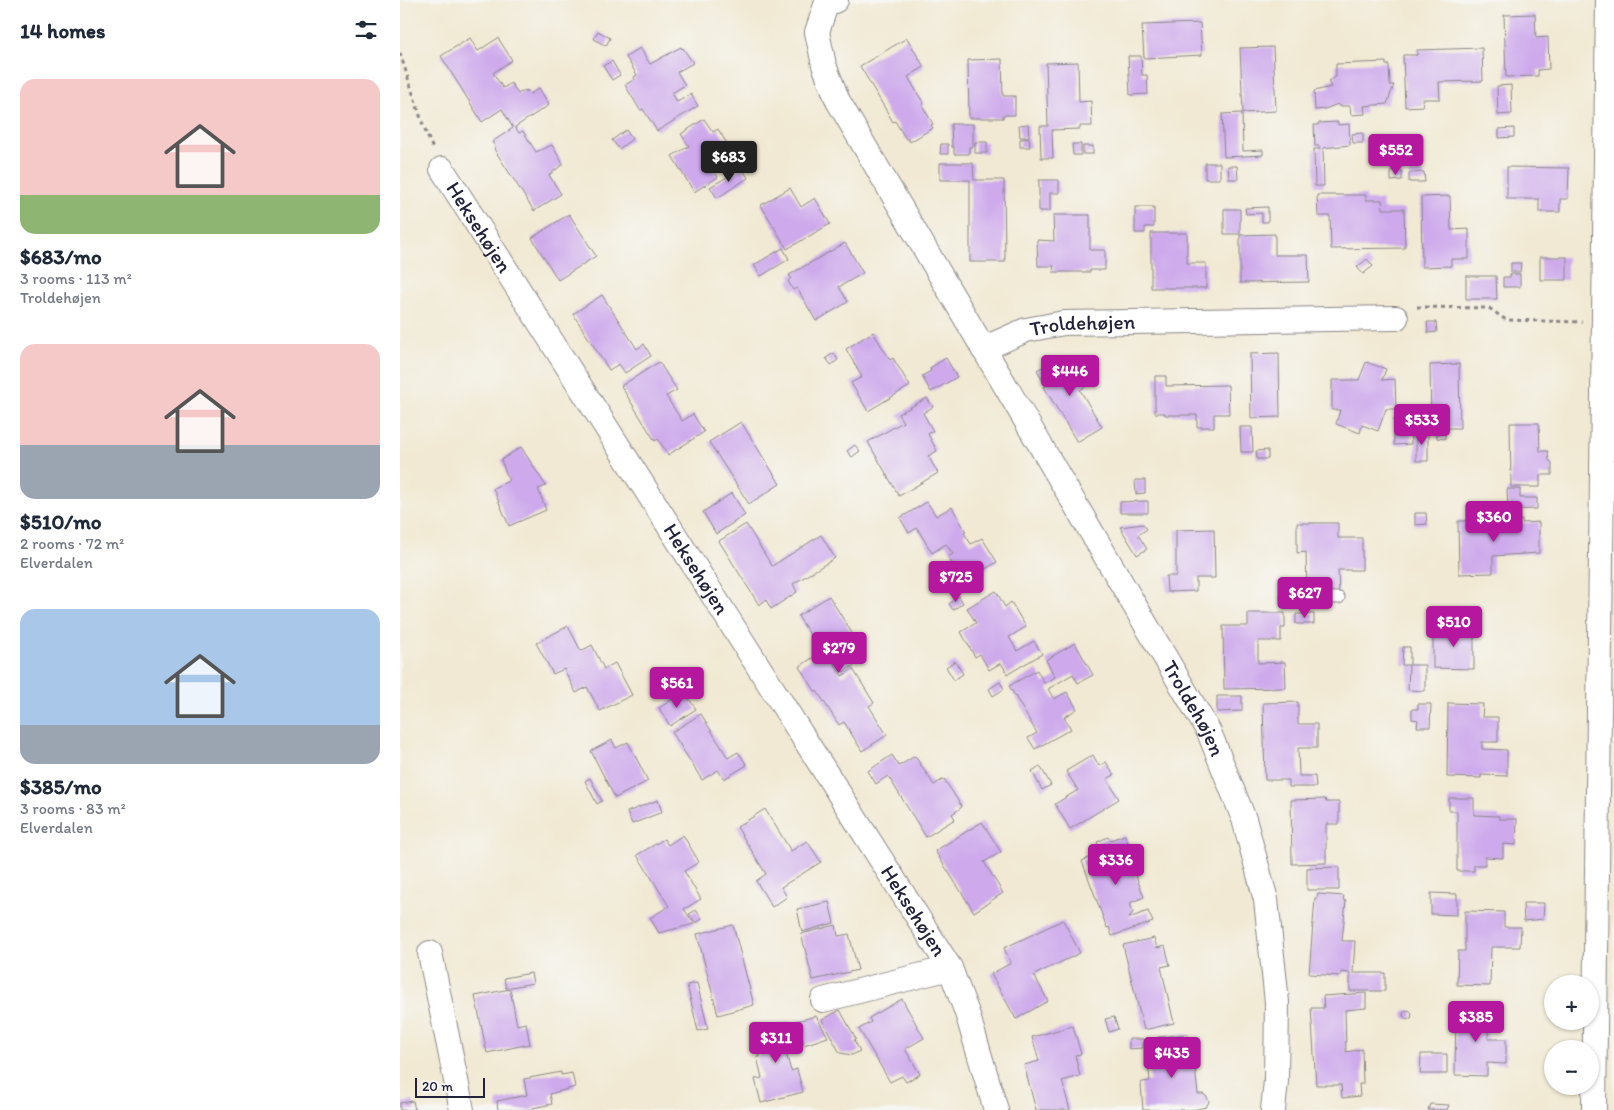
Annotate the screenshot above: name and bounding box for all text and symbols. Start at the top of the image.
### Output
icon: filters [352,16,380,44]
text: 14 homes [20,18,105,43]
icon: home [155,111,245,201]
pin: $552 [1366,134,1426,176]
pin: $683 [699,140,759,183]
text: $552 [1379,140,1413,159]
text: $683 [712,147,746,166]
street label: Heksehøjen [441,177,518,277]
text: $683/mo [20,244,102,269]
text: 3 rooms · 113 m² [20,269,132,288]
text: Troldehøjen [20,288,101,307]
street label: Troldehøjen [1028,309,1136,341]
pin: $446 [1040,354,1100,397]
text: $446 [1052,361,1088,380]
icon: home [155,376,245,466]
pin: $533 [1392,404,1452,446]
text: $533 [1405,410,1439,429]
pin: $360 [1464,500,1524,543]
text: $360 [1476,507,1512,526]
text: $510/mo [20,509,102,534]
street label: Heksehøjen [658,518,735,619]
text: 2 rooms · 72 m² [20,534,124,553]
text: Elverdalen [20,553,93,572]
pin: $725 [926,560,986,603]
text: $725 [940,567,972,586]
pin: $627 [1275,576,1335,619]
text: $627 [1289,583,1321,602]
pin: $510 [1424,606,1484,648]
text: $510 [1437,612,1471,631]
pin: $279 [809,632,869,674]
text: $279 [823,638,855,657]
icon: home [155,641,245,731]
street label: Troldehøjen [1158,656,1230,760]
pin: $561 [647,666,707,709]
text: $561 [661,673,693,692]
text: $385/mo [20,774,102,799]
text: 3 rooms · 83 m² [20,799,126,818]
text: Elverdalen [20,818,93,837]
pin: $336 [1086,844,1146,886]
text: $336 [1099,850,1133,869]
street label: Heksehøjen [876,860,952,961]
map controls [1544,975,1599,1095]
button: + [1544,975,1599,1030]
pin: $385 [1446,1000,1506,1043]
text: $385 [1459,1007,1493,1026]
pin: $311 [746,1022,806,1064]
text: $311 [760,1028,792,1047]
pin: $435 [1142,1036,1202,1079]
button: − [1544,1040,1599,1095]
text: $435 [1155,1043,1189,1062]
scale bar [415,1075,485,1098]
text: 20 m [422,1078,453,1095]

